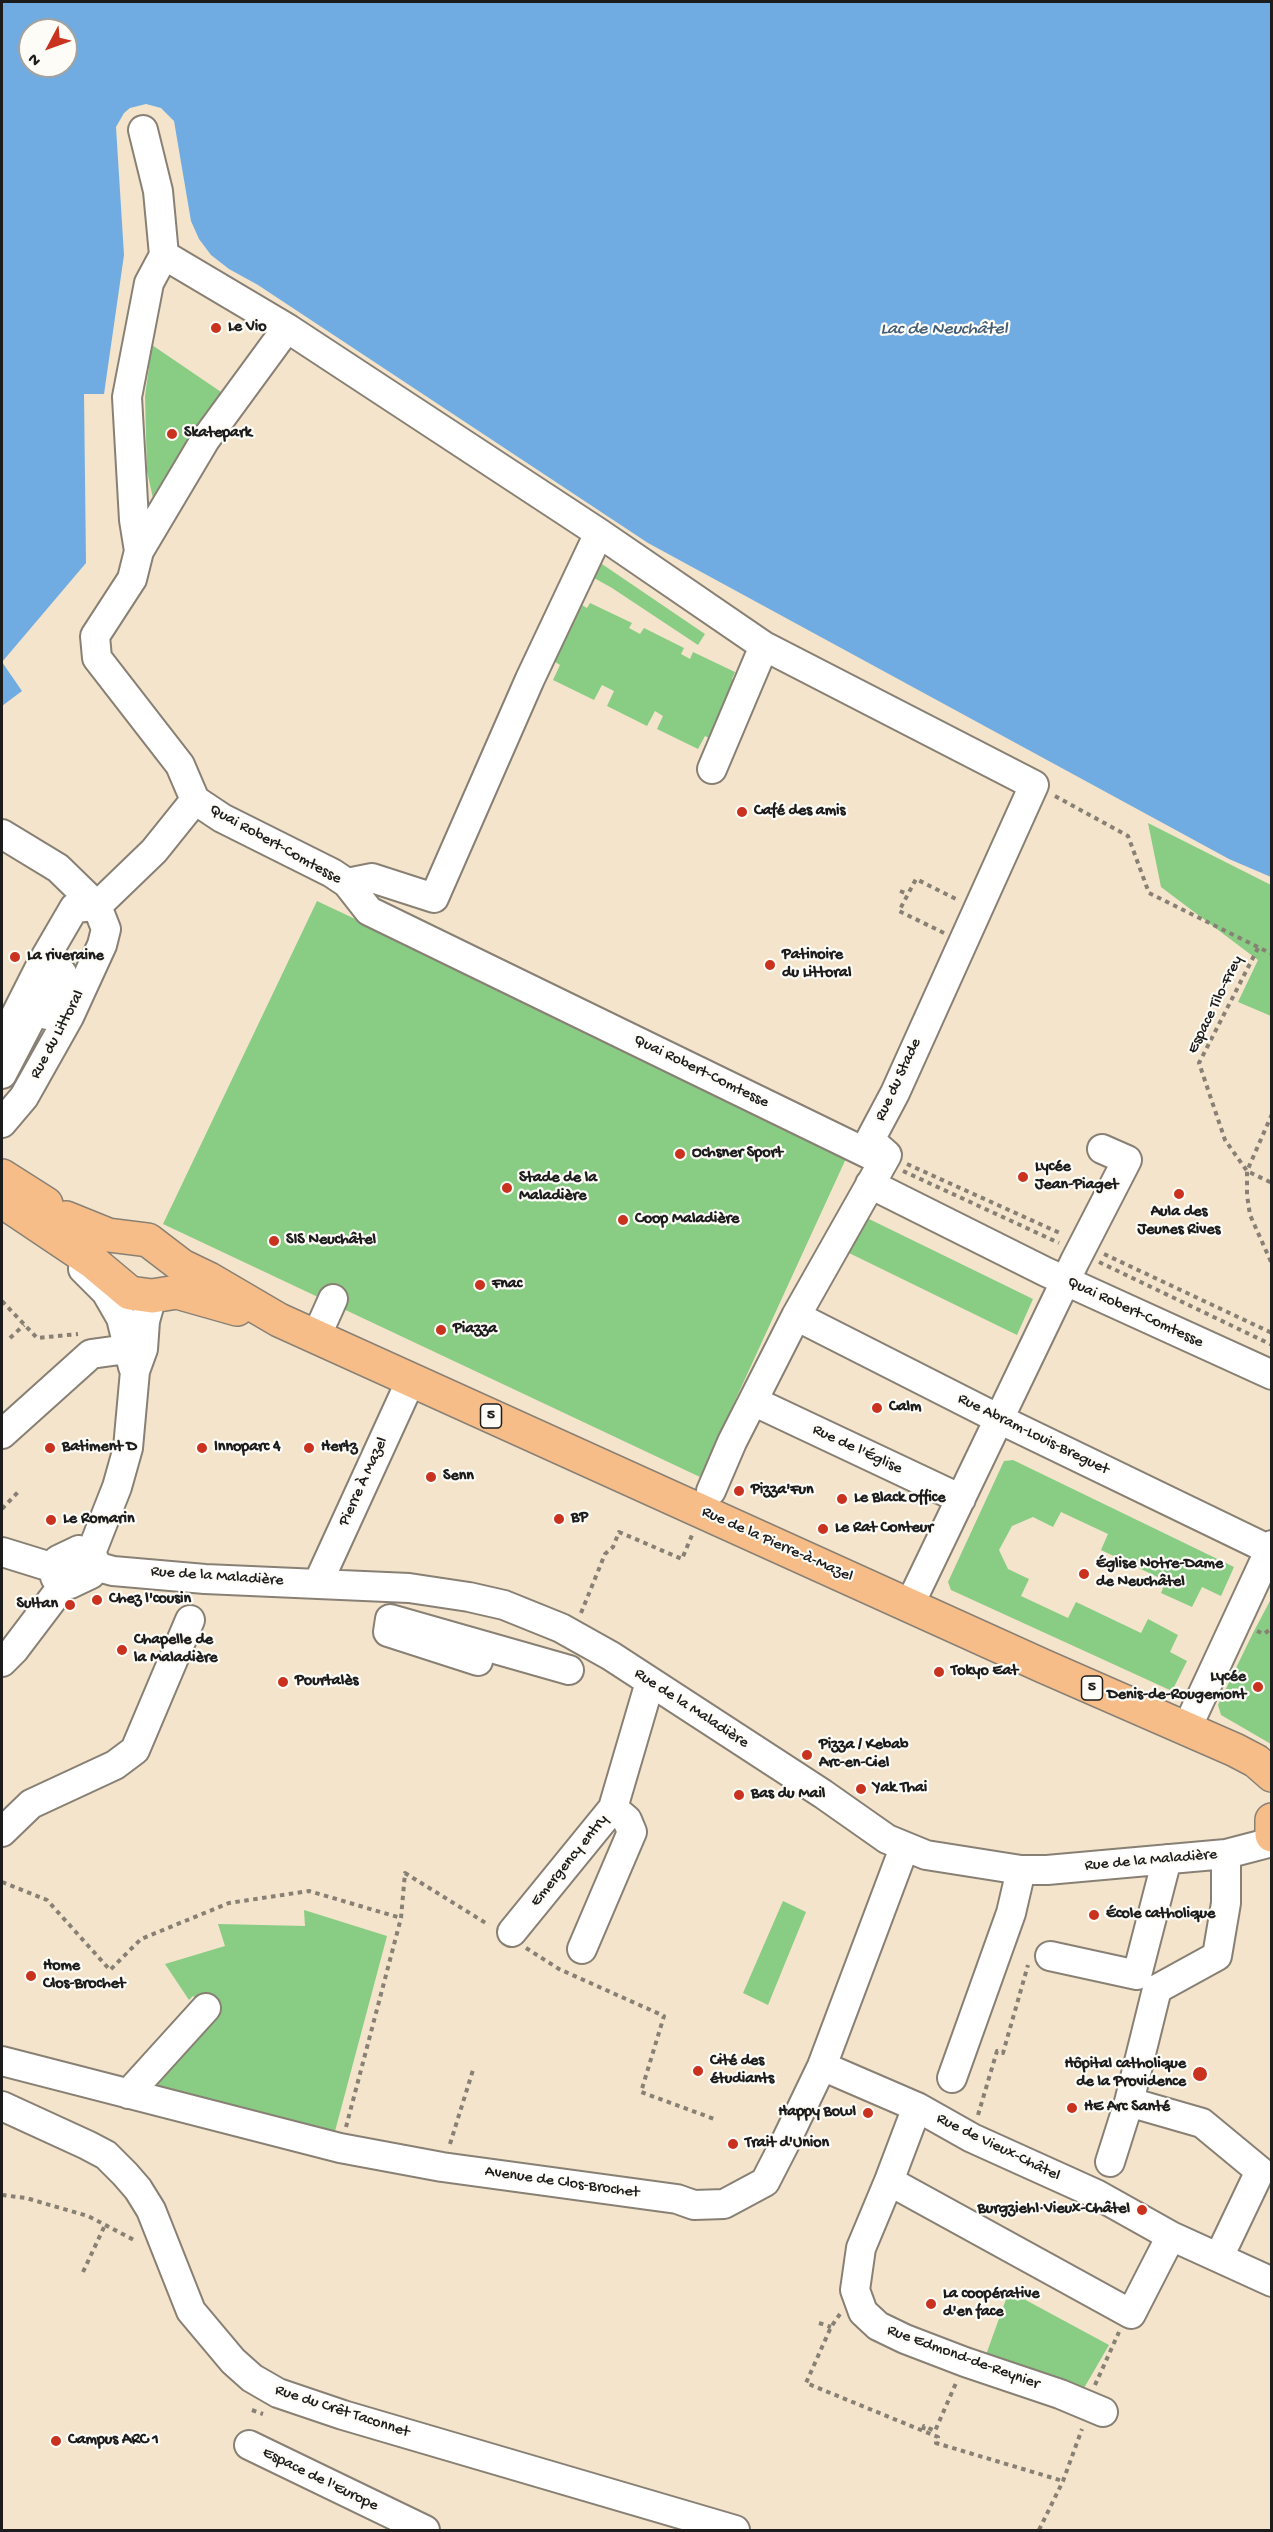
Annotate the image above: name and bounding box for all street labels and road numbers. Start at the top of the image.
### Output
street label: Quai Robert-Comtesse [206,801,344,889]
street label: Espace Tilo-Frey [1184,953,1248,1057]
street label: Rue du Littoral [27,988,89,1082]
street label: Quai Robert-Comtesse [630,1031,772,1113]
street label: Rue du Stade [871,1036,927,1124]
street label: Quai Robert-Comtesse [1064,1273,1206,1353]
street label: Rue Abram-Louis-Breguet [954,1390,1112,1480]
road number: 5 [480,1404,502,1428]
street label: Rue de l'Église [809,1421,905,1479]
street label: Pierre À Mazel [335,1434,393,1530]
street label: Rue de la Pierre-à-Mazel [698,1503,856,1587]
street label: Rue de la Maladière [150,1563,284,1591]
street label: Rue de la Maladière [630,1665,752,1753]
road number: 5 [1082,1676,1102,1700]
street label: Emergency entry [527,1811,613,1911]
street label: Rue de la Maladière [1084,1846,1218,1876]
street label: Rue de Vieux-Châtel [933,2110,1063,2186]
street label: Avenue de Clos-Brochet [484,2163,640,2203]
street label: Rue Edmond-de-Reynier [884,2321,1042,2395]
street label: Rue du Crêt Taconnet [272,2381,412,2443]
street label: Espace de l'Europe [259,2444,381,2516]

